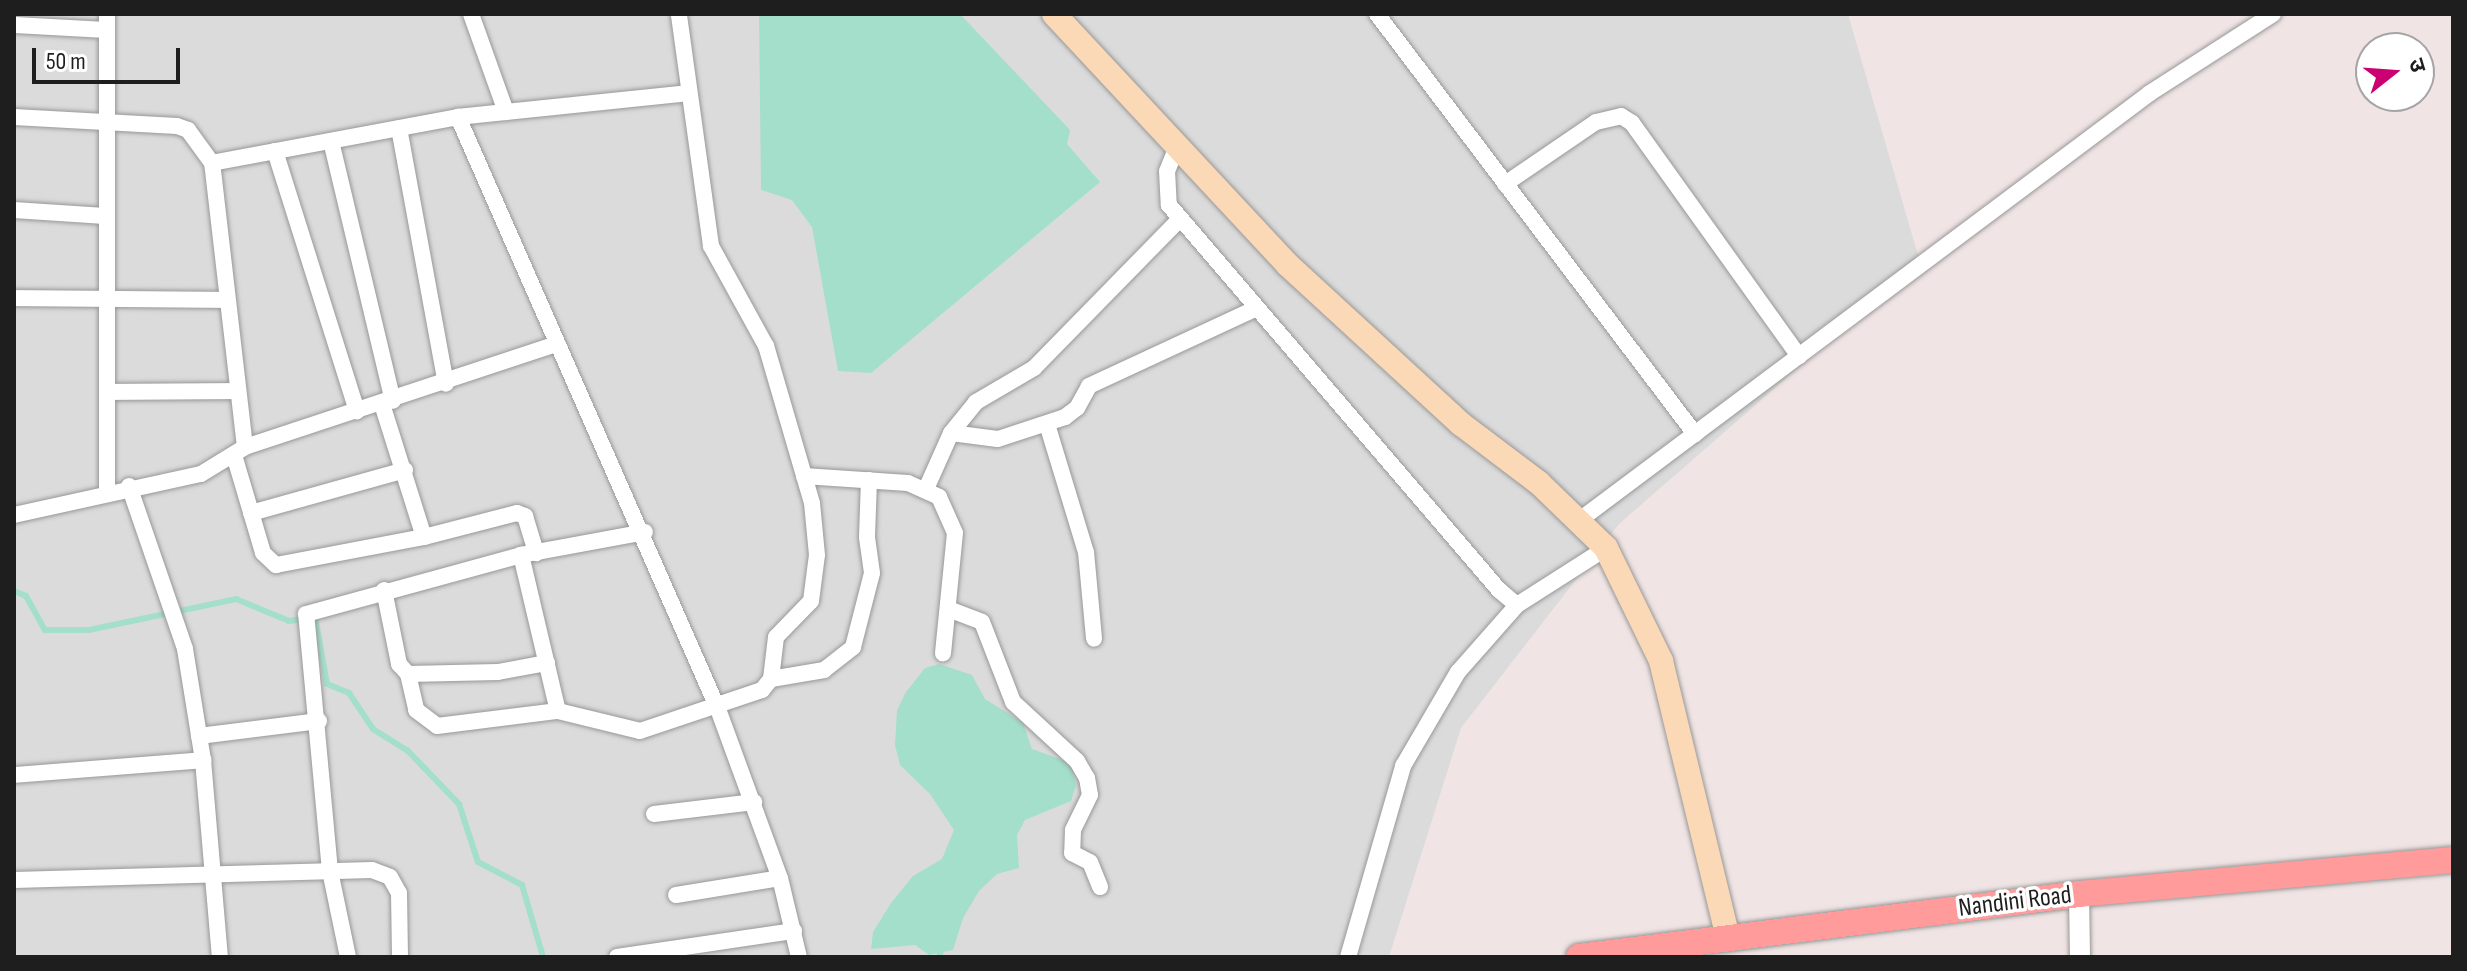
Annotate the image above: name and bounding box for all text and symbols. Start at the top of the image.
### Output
scale bar [36,32,184,82]
north arrow [2355,32,2435,112]
text: 50 m [46,47,86,76]
text: उ [2402,55,2431,76]
street label: Nandini Road [1957,880,2073,924]

